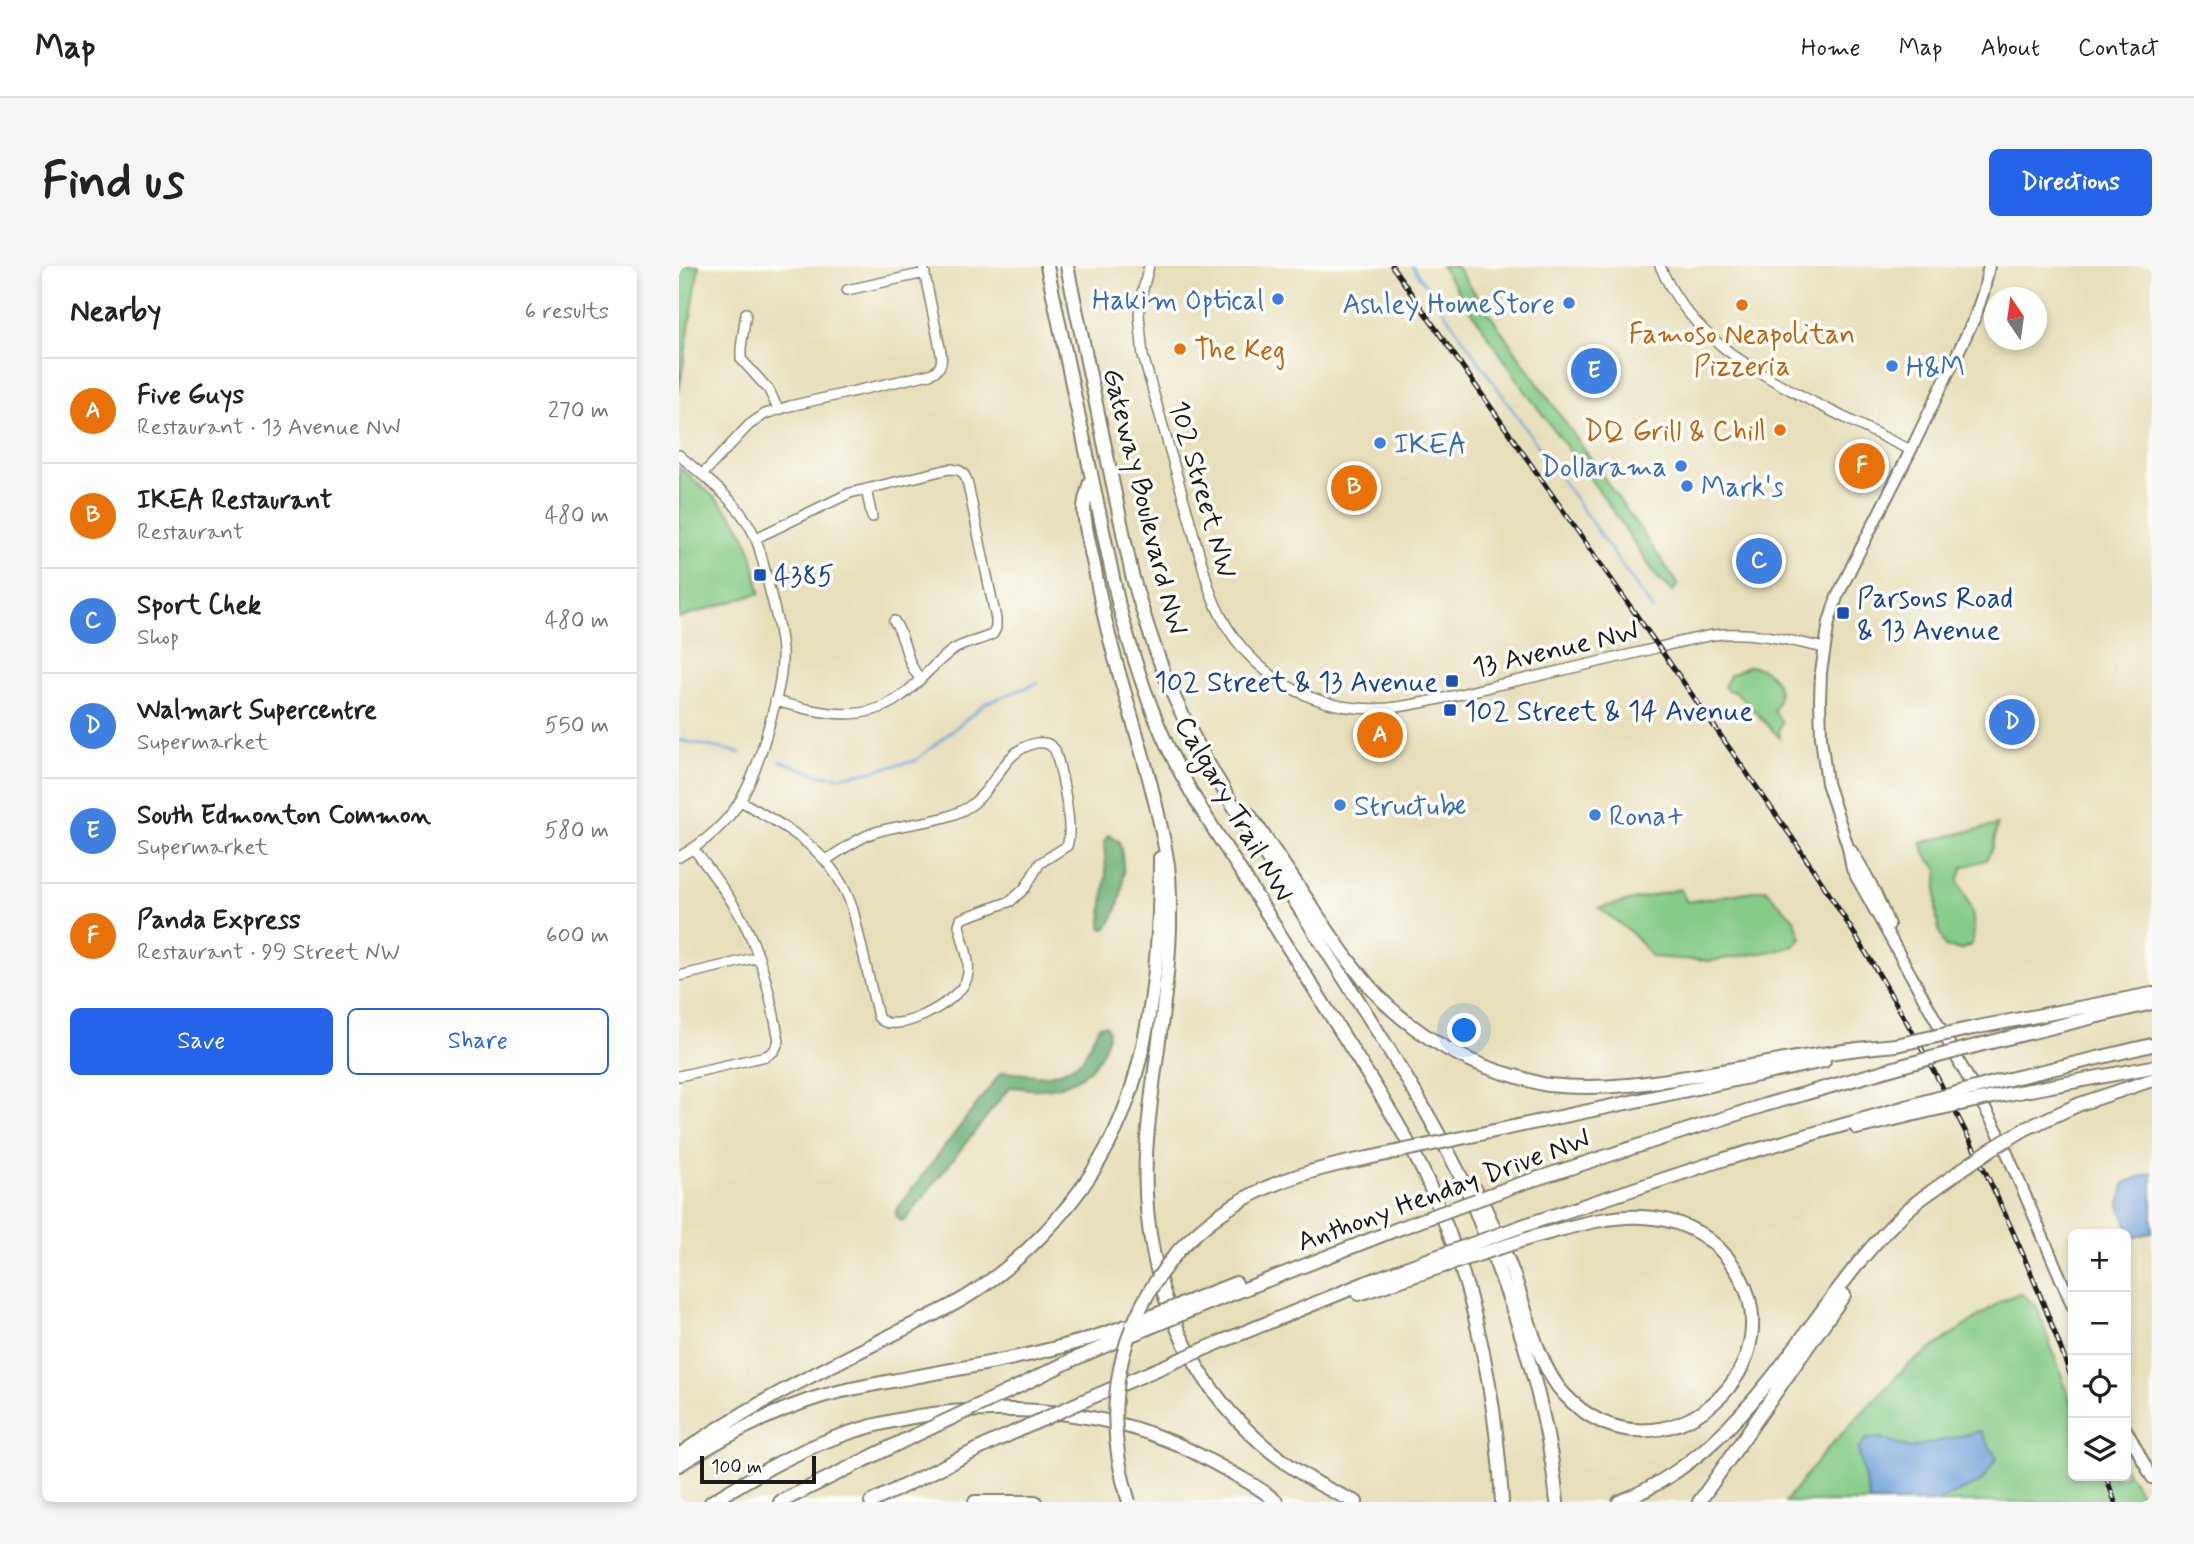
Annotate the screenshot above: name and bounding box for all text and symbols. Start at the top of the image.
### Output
text: Map [35,26,95,70]
text: Home [1801,33,1861,64]
text: Map [1899,33,1943,64]
text: About [1981,33,2040,64]
text: Contact [2078,33,2159,64]
button: Directions [1989,149,2152,216]
text: Find us [42,150,185,215]
place label: Hakim Optical [1092,283,1264,320]
place label: Ashley HomeStore [1343,287,1555,324]
north arrow [1984,287,2047,350]
marker: Hakim Optical [1270,291,1286,307]
text: Nearby [70,292,161,331]
marker: Ashley HomeStore [1561,295,1577,311]
text: 6 results [525,297,609,327]
marker: Famoso Neapolitan Pizzeria [1734,297,1750,313]
place label: Famoso Neapolitan Pizzeria [1629,317,1855,386]
place label: The Keg [1194,333,1285,370]
marker: The Keg [1172,341,1188,357]
pin: E [1571,345,1617,397]
place label: H&M [1906,350,1965,387]
marker: H&M [1884,358,1900,374]
street label: Gateway Boulevard NW [1093,365,1195,639]
text: Five Guys [137,379,244,413]
text: A [85,396,101,426]
text: 270 m [548,396,609,426]
street label: 102 Street NW [1159,397,1245,583]
text: Restaurant · 13 Avenue NW [137,413,401,443]
place label: DQ Grill & Chill [1584,414,1766,451]
marker: DQ Grill & Chill [1772,422,1788,438]
place label: IKEA [1394,427,1467,464]
marker: IKEA [1372,435,1388,451]
pin: F [1839,440,1885,492]
place label: Dollarama [1541,450,1667,487]
marker: Dollarama [1673,458,1689,474]
pin: B [1331,462,1377,514]
place label: Mark's [1701,470,1784,507]
marker: Mark's [1679,478,1695,494]
text: IKEA Restaurant [137,484,332,518]
text: B [86,501,100,531]
text: 480 m [545,501,609,531]
text: Restaurant [137,518,244,548]
pin: C [1736,535,1782,587]
place label: 4385 [774,559,834,596]
marker: 4385 [752,567,768,583]
place label: Parsons Road & 13 Avenue [1857,581,2013,650]
text: Sport Chek [137,589,261,623]
marker: Parsons Road & 13 Avenue [1835,605,1851,621]
text: C [85,606,101,636]
text: 480 m [545,606,609,636]
street label: 13 Avenue NW [1469,613,1642,687]
text: Shop [137,623,179,653]
place label: 102 Street & 13 Avenue [1154,665,1438,702]
marker: 102 Street & 13 Avenue [1444,673,1460,689]
text: Walmart Supercentre [137,694,377,728]
place label: 102 Street & 14 Avenue [1464,694,1753,731]
pin: D [1989,696,2035,748]
marker: 102 Street & 14 Avenue [1442,702,1458,718]
pin: A [1357,709,1403,761]
street label: Calgary Trail NW [1163,710,1301,910]
text: D [85,711,101,741]
text: 550 m [545,711,609,741]
text: Supermarket [137,728,268,758]
place label: Structube [1354,789,1466,826]
marker: Structube [1332,797,1348,813]
text: South Edmonton Common [137,799,431,833]
place label: Rona+ [1609,799,1685,836]
marker: Rona+ [1587,807,1603,823]
text: E [86,816,100,846]
text: 580 m [544,816,609,846]
text: Supermarket [137,833,268,863]
text: Panda Express [137,904,301,938]
text: F [87,921,99,951]
text: 600 m [546,921,609,951]
text: Restaurant · 99 Street NW [137,938,400,968]
button: Save [70,1008,333,1075]
button: Share [347,1008,609,1075]
your location [1447,1013,1481,1047]
street label: Anthony Henday Drive NW [1292,1121,1595,1262]
map controls [2068,1229,2131,1481]
button: + [2068,1229,2131,1292]
button: − [2068,1292,2131,1355]
button: locate [2068,1355,2131,1418]
button: layers [2068,1418,2131,1481]
scale bar [700,1453,815,1485]
text: 100 m [711,1455,762,1480]

